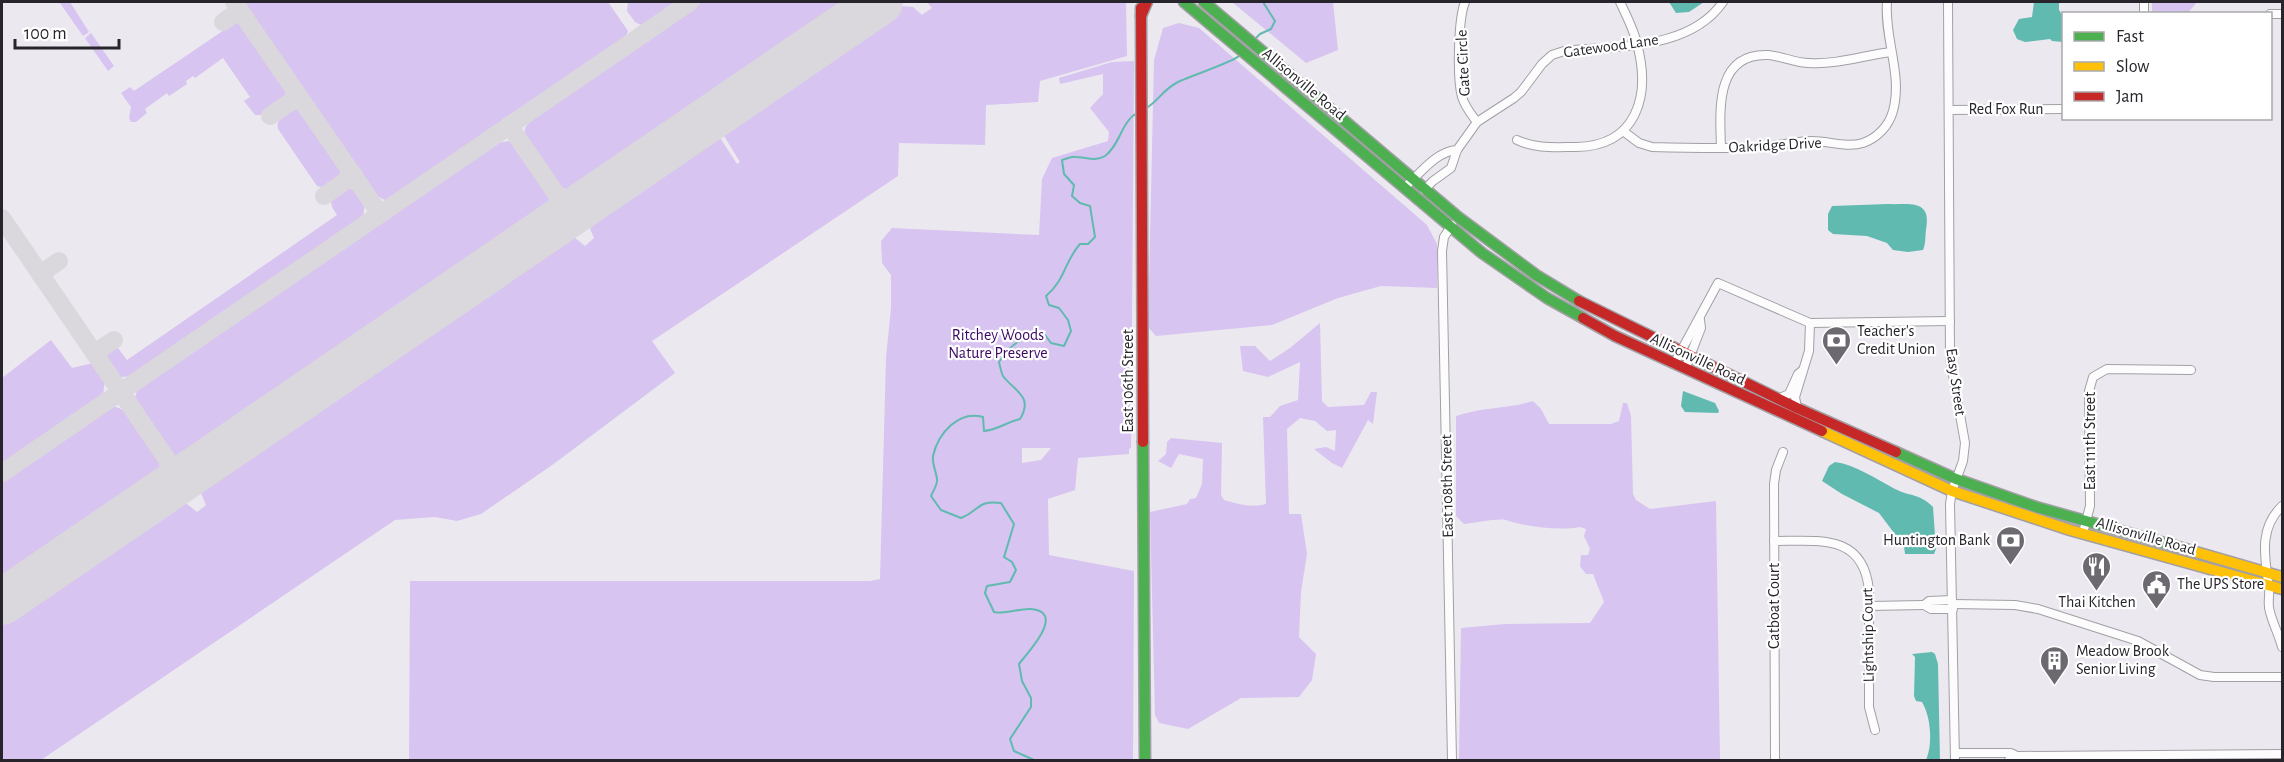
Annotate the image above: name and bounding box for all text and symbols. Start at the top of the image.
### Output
scale bar [15,12,118,50]
legend [2062,12,2272,120]
text: 100 m [24,25,67,43]
text: Fast [2116,28,2144,46]
street label: Gate Circle [1453,29,1473,97]
street label: Gatewood Lane [1562,31,1660,61]
street label: Allisonville Road [1259,45,1349,123]
text: Slow [2116,58,2149,76]
text: Jam [2116,88,2144,106]
street label: Red Fox Run [1969,101,2044,117]
street label: Oakridge Drive [1728,135,1822,155]
place label: Teacher's Credit Union [1857,323,1935,357]
bank icon: Teacher's Credit Union [1820,324,1852,366]
park label: Ritchey Woods Nature Preserve [948,327,1048,361]
street label: East 106th Street [1120,329,1136,433]
street label: Allisonville Road [1648,330,1748,388]
street label: Easy Street [1942,347,1969,417]
street label: East 111th Street [2082,392,2098,490]
street label: East 108th Street [1438,434,1456,538]
street label: Allisonville Road [2094,514,2198,558]
bank icon: Huntington Bank [1995,524,2027,566]
place label: Huntington Bank [1883,532,1991,548]
restaurant icon: Thai Kitchen [2081,550,2113,592]
street label: Catboat Court [1766,563,1782,649]
public building icon: The UPS Store [2140,568,2172,610]
place label: The UPS Store [2177,576,2264,592]
street label: Lightship Court [1859,587,1877,683]
place label: Thai Kitchen [2058,594,2136,610]
place label: Meadow Brook Senior Living [2076,643,2170,677]
building icon: Meadow Brook Senior Living [2039,644,2071,686]

